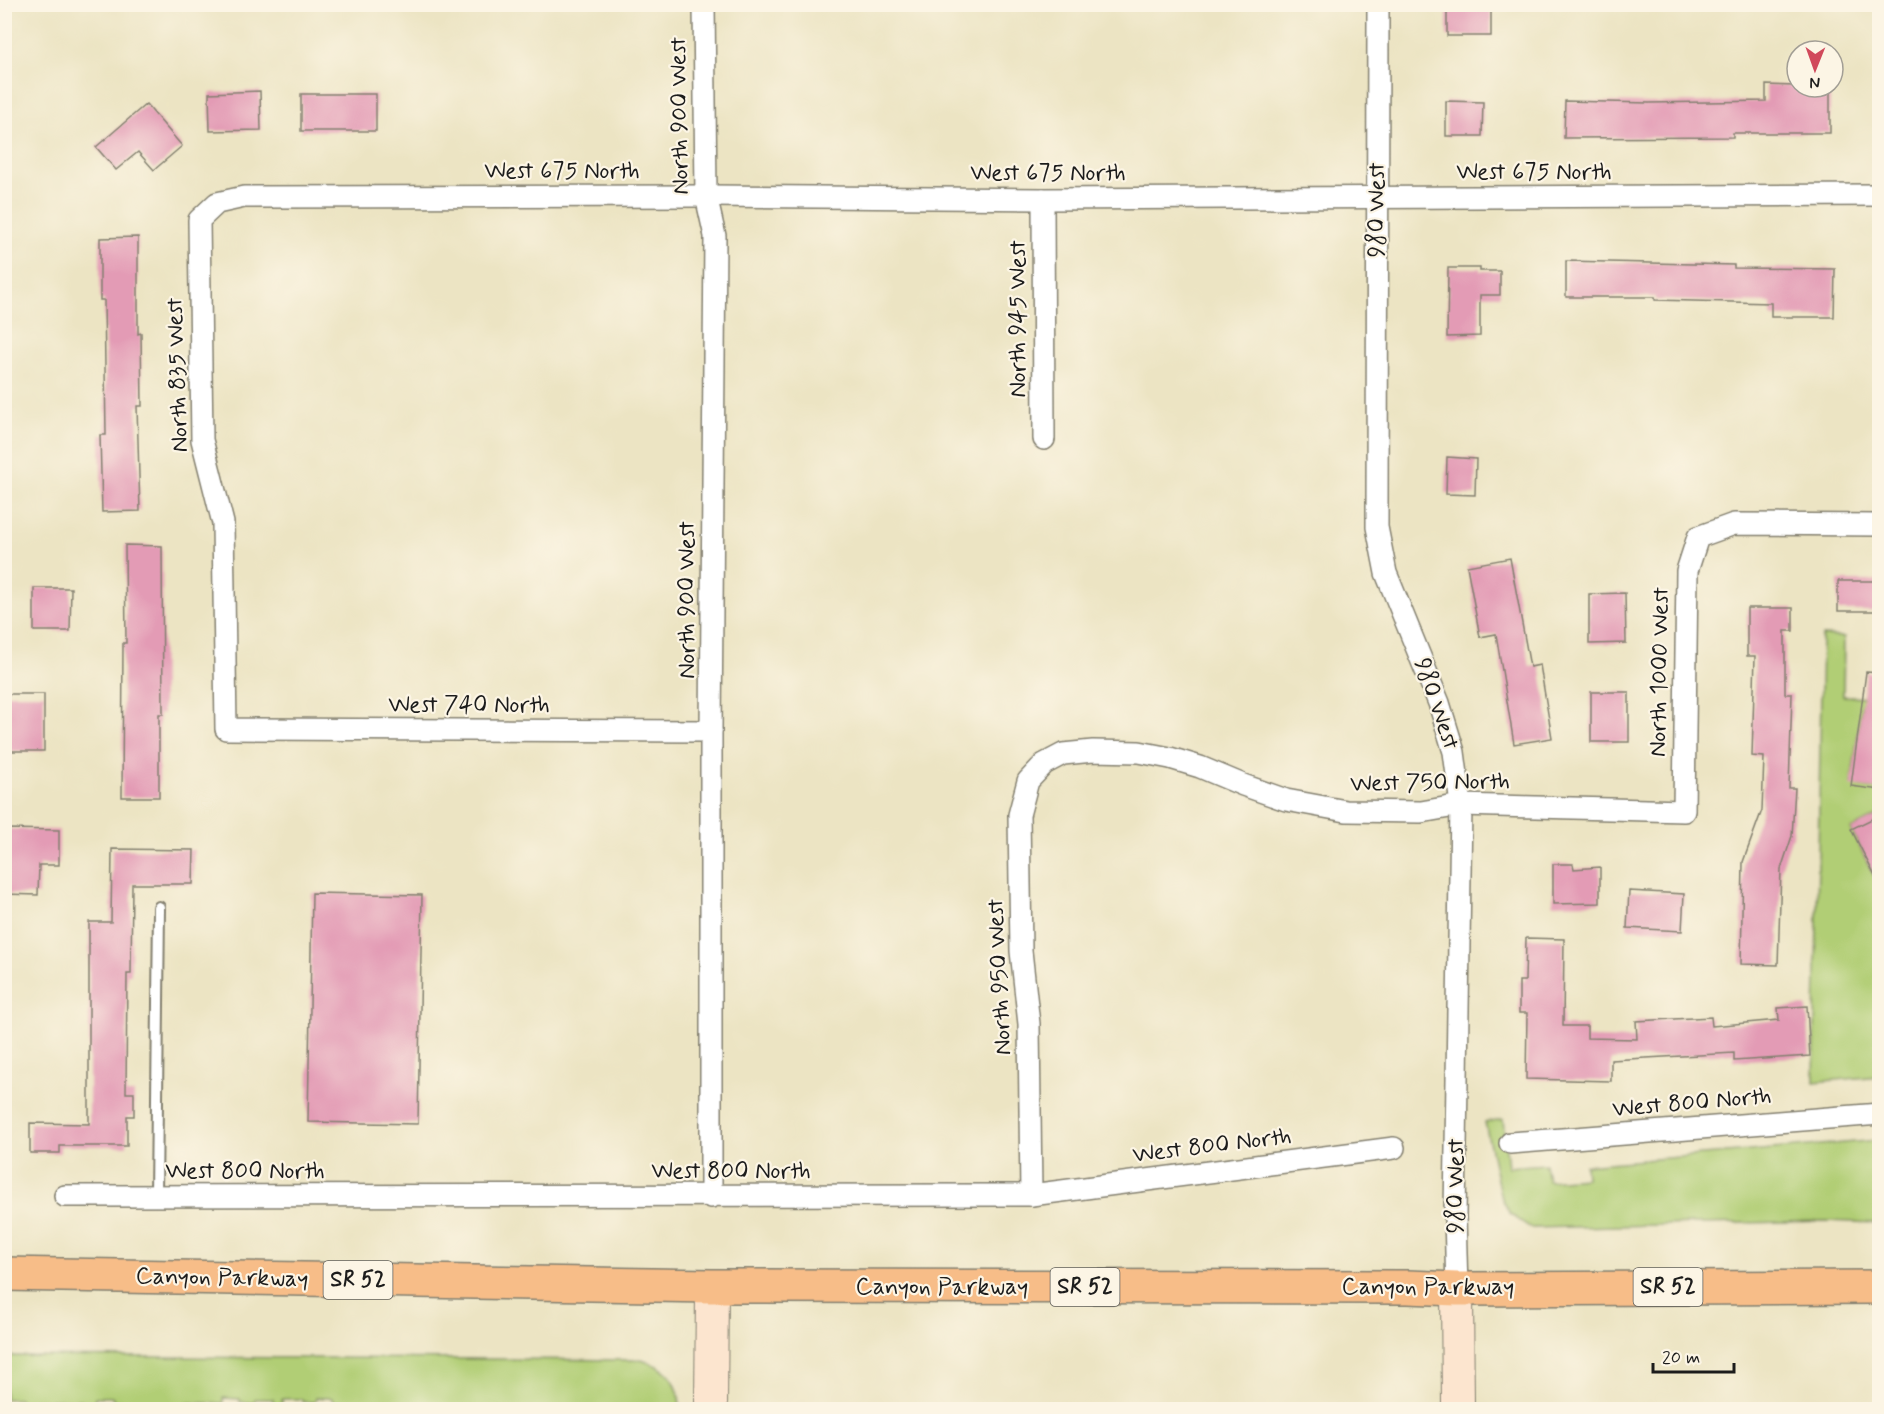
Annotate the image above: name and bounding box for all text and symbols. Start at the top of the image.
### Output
street label: North 900 West [663,36,697,195]
north arrow [1785,39,1845,99]
text: N [1809,72,1820,93]
street label: West 675 North [484,156,640,187]
street label: West 675 North [1456,157,1612,188]
street label: West 675 North [970,158,1126,189]
street label: 980 West [1362,162,1393,258]
street label: North 945 West [1003,240,1034,398]
street label: North 835 West [160,297,196,453]
street label: North 900 West [672,521,703,679]
street label: North 1000 West [1643,586,1677,757]
street label: 980 West [1406,654,1466,754]
street label: West 740 North [388,690,550,721]
street label: West 750 North [1350,766,1510,800]
street label: North 950 West [980,897,1020,1056]
street label: West 800 North [1611,1081,1773,1125]
street label: West 800 North [1131,1121,1293,1171]
street label: 980 West [1441,1138,1472,1234]
street label: West 800 North [165,1156,325,1187]
street label: West 800 North [651,1156,811,1187]
street label: Canyon Parkway [135,1261,309,1295]
road number: SR 52 [324,1261,392,1299]
road number: SR 52 [1050,1268,1120,1306]
road number: SR 52 [1634,1268,1702,1306]
street label: Canyon Parkway [856,1272,1028,1303]
street label: Canyon Parkway [1342,1272,1514,1303]
scale bar [1653,1336,1734,1374]
text: 20 m [1662,1346,1700,1370]

